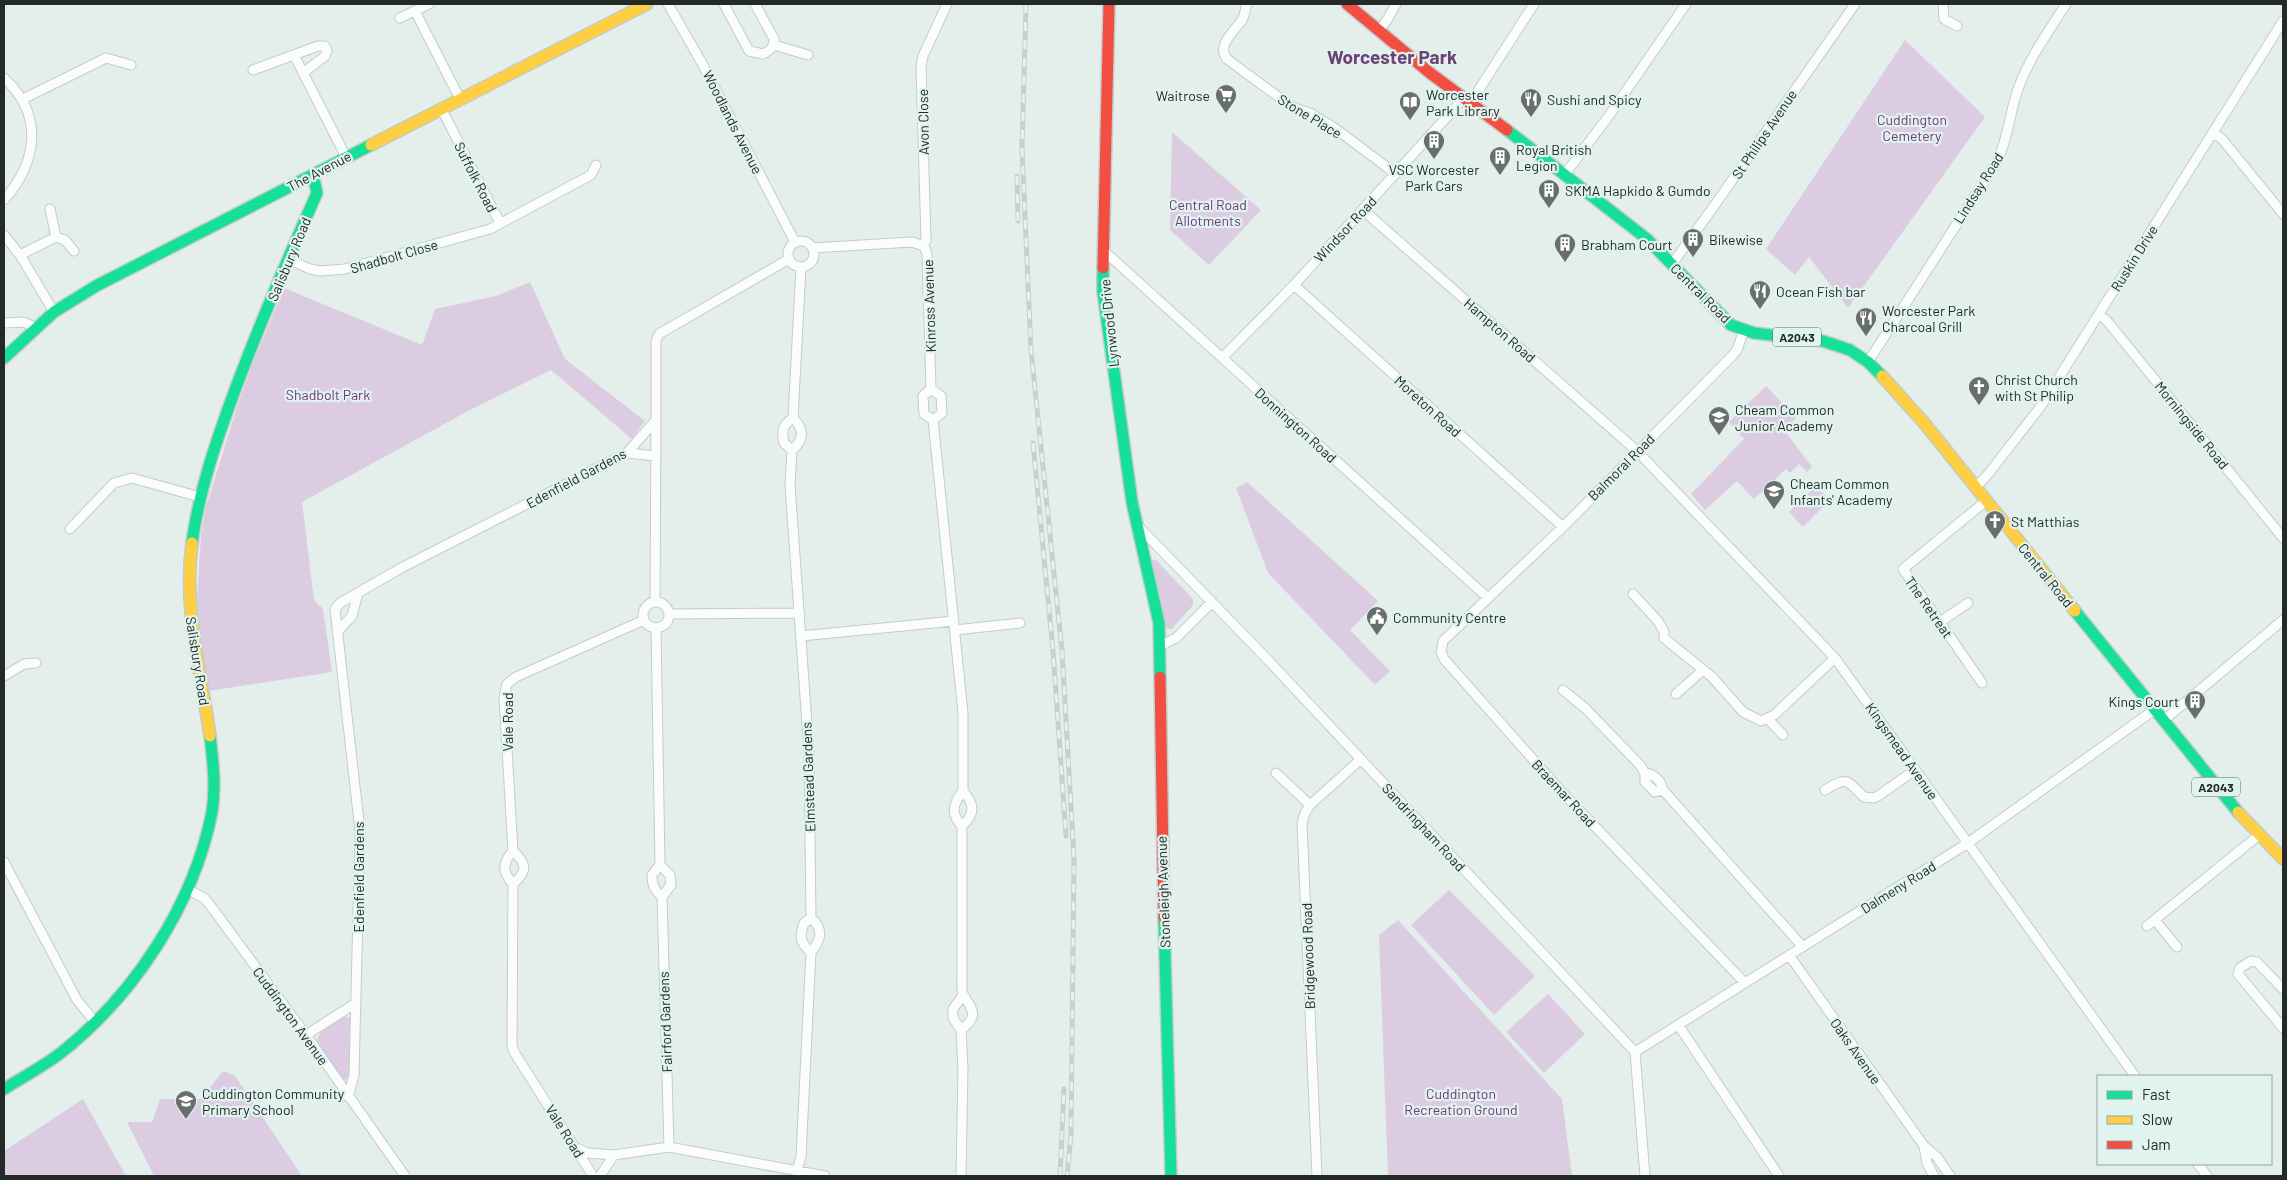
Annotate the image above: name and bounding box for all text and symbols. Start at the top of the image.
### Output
district label: Worcester Park [1327,45,1457,68]
street label: Woodlands Avenue [700,67,766,177]
supermarket icon: Waitrose [1214,83,1238,114]
place label: Worcester Park Library [1426,86,1500,119]
street label: St Philips Avenue [1728,86,1800,182]
place label: Waitrose [1156,87,1210,104]
restaurant icon: Sushi and Spicy [1519,87,1543,118]
street label: Avon Close [914,89,932,155]
street label: Stone Place [1275,90,1345,142]
library icon: Worcester Park Library [1398,90,1422,121]
place label: Sushi and Spicy [1547,91,1642,108]
park label: Cuddington Cemetery [1877,111,1947,144]
building icon: VSC Worcester Park Cars [1422,129,1446,160]
street label: Suffolk Road [451,139,501,215]
place label: Royal British Legion [1516,141,1592,174]
building icon: Royal British Legion [1488,145,1512,176]
street label: The Avenue [284,147,354,195]
street label: Lindsay Road [1949,149,2007,227]
place label: VSC Worcester Park Cars [1389,161,1479,194]
building icon: SKMA Hapkido & Gumdo [1537,178,1561,209]
place label: SKMA Hapkido & Gumdo [1565,182,1711,199]
street label: Windsor Road [1310,192,1380,266]
park label: Central Road Allotments [1169,196,1247,229]
street label: Salisbury Road [264,214,314,304]
street label: Ruskin Drive [2107,222,2161,294]
building icon: Bikewise [1681,227,1705,258]
place label: Bikewise [1709,231,1763,248]
building icon: Brabham Court [1553,232,1577,263]
street label: Shadbolt Close [348,235,440,277]
place label: Brabham Court [1581,236,1673,253]
street label: Kinross Avenue [919,259,939,353]
street label: Central Road [1667,259,1735,327]
street label: Lynwood Drive [1096,278,1122,368]
restaurant icon: Ocean Fish bar [1748,279,1772,310]
place label: Ocean Fish bar [1776,283,1865,300]
street label: Hampton Road [1461,294,1539,366]
place label: Worcester Park Charcoal Grill [1882,302,1975,335]
restaurant icon: Worcester Park Charcoal Grill [1854,306,1878,337]
road number: A2043 [1773,328,1821,347]
place label: Christ Church with St Philip [1995,371,2078,404]
street label: Moreton Road [1391,372,1465,440]
church icon: Christ Church with St Philip [1967,375,1991,406]
street label: Morningside Road [2151,378,2233,472]
street label: Donnington Road [1252,384,1340,466]
park label: Shadbolt Park [286,386,370,403]
place label: Cheam Common Junior Academy [1735,401,1834,434]
school or university icon: Cheam Common Junior Academy [1707,405,1731,436]
street label: Balmoral Road [1584,430,1658,504]
street label: Edenfield Gardens [523,444,629,512]
place label: Cheam Common Infants' Academy [1790,475,1893,508]
school or university icon: Cheam Common Infants' Academy [1762,479,1786,510]
church icon: St Matthias [1983,509,2007,540]
place label: St Matthias [2011,513,2080,530]
street label: Central Road [2015,539,2077,611]
street label: The Retreat [1902,573,1956,641]
public building icon: Community Centre [1365,605,1389,636]
place label: Community Centre [1393,609,1506,626]
street label: Salisbury Road [183,615,213,707]
building icon: Kings Court [2183,689,2207,720]
street label: Vale Road [499,692,516,752]
place label: Kings Court [2108,693,2179,710]
street label: Kingsmead Avenue [1862,699,1942,803]
street label: Elmstead Gardens [798,722,818,832]
street label: Braemar Road [1528,756,1600,830]
road number: A2043 [2192,778,2240,796]
street label: Sandringham Road [1379,779,1469,875]
street label: Edenfield Gardens [350,821,367,932]
street label: Stoneleigh Avenue [1153,836,1173,948]
street label: Dalmeny Road [1857,857,1939,917]
street label: Bridgewood Road [1298,903,1318,1009]
street label: Cuddington Avenue [250,964,332,1068]
street label: Fairford Gardens [655,971,675,1073]
street label: Oaks Avenue [1827,1015,1885,1087]
legend [2097,1075,2272,1165]
place label: Cuddington Community Primary School [202,1085,345,1118]
park label: Cuddington Recreation Ground [1404,1085,1518,1118]
text: Fast [2142,1085,2170,1103]
school or university icon: Cuddington Community Primary School [174,1089,198,1120]
street label: Vale Road [542,1101,588,1161]
text: Slow [2142,1110,2173,1128]
text: Jam [2142,1135,2171,1153]

